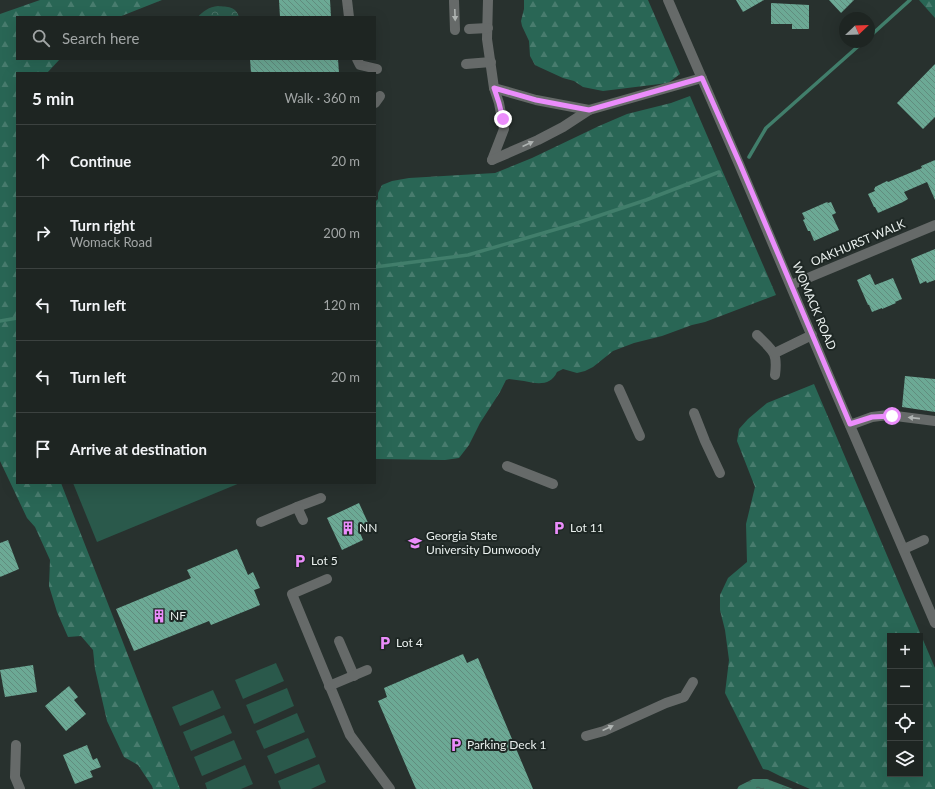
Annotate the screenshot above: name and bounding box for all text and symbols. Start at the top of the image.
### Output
one-way arrow [451,9,458,21]
north arrow [839,12,875,48]
search box [16,16,376,60]
icon: search [30,27,52,49]
text: Search here [62,29,139,47]
text: 5 min [32,88,74,109]
text: Walk · 360 m [284,90,360,106]
route end [494,110,512,128]
one-way arrow [522,141,533,147]
icon: ahead [32,150,54,172]
text: Continue [70,152,131,170]
text: 20 m [331,153,360,169]
text: Turn right [70,216,135,234]
street label: OAKHURST WALK [808,216,907,269]
icon: right [32,222,54,244]
text: 200 m [323,225,360,241]
text: Womack Road [70,234,152,250]
street label: WOMACK ROAD [789,260,840,352]
icon: left [32,294,54,316]
text: Turn left [70,296,126,314]
text: 120 m [323,297,360,313]
icon: left [32,366,54,388]
text: Turn left [70,368,126,386]
text: 20 m [331,369,360,385]
route start [883,407,901,425]
one-way arrow [908,415,920,421]
icon: arrive [32,438,54,460]
text: Arrive at destination [70,440,207,458]
building icon: NN [340,520,356,536]
place label: NN [359,520,377,535]
parking icon: Lot 11 [551,520,567,536]
place label: Lot 11 [570,520,604,535]
place label: Georgia State University Dunwoody [426,528,541,557]
school or university icon: Georgia State University Dunwoody [407,535,423,551]
parking icon: Lot 5 [292,553,308,569]
place label: Lot 5 [311,553,338,568]
building icon: NF [151,608,167,624]
place label: NF [170,608,186,623]
map controls [887,633,923,777]
button: + [887,633,923,669]
parking icon: Lot 4 [377,635,393,651]
place label: Lot 4 [396,635,423,650]
button: − [887,669,923,705]
button: locate [887,705,923,741]
one-way arrow [603,725,614,731]
parking icon: Parking Deck 1 [448,737,464,753]
place label: Parking Deck 1 [467,737,547,752]
button: layers [887,741,923,777]

